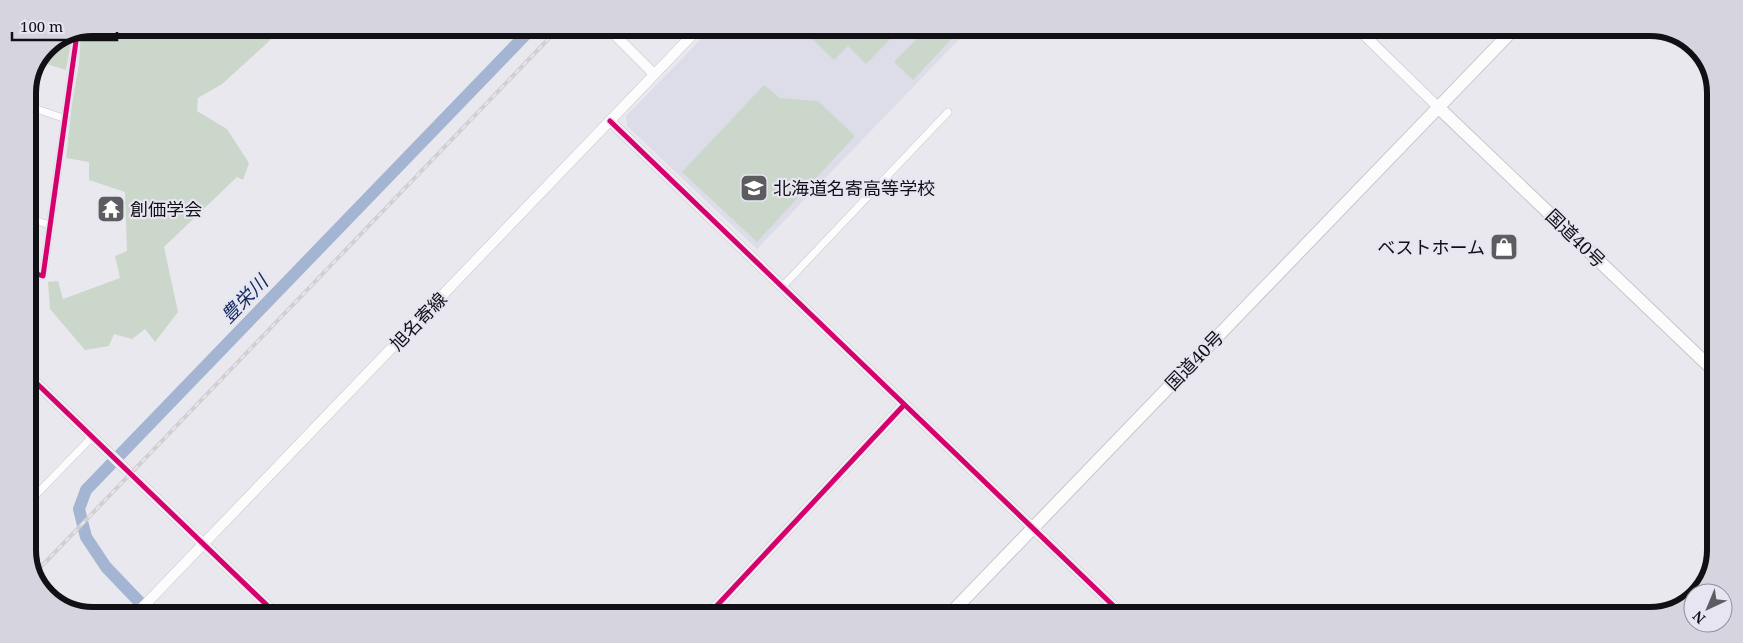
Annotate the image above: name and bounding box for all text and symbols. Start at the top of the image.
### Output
scale bar [12,10,118,42]
text: 100 m [20,16,63,36]
school or university icon: 北海道名寄高等学校 [739,173,769,203]
place label: 北海道名寄高等学校 [773,176,935,200]
temple icon: 創価学会 [96,194,126,224]
place label: 創価学会 [130,197,202,221]
street label: 国道40号 [1541,204,1611,272]
shop icon: ベストホーム [1489,232,1519,262]
place label: ベストホーム [1377,235,1485,259]
water label: 豊栄川 [215,268,275,329]
street label: 旭名寄線 [384,287,452,355]
street label: 国道40号 [1160,325,1228,395]
north arrow [1683,583,1733,633]
text: N [1688,607,1709,628]

